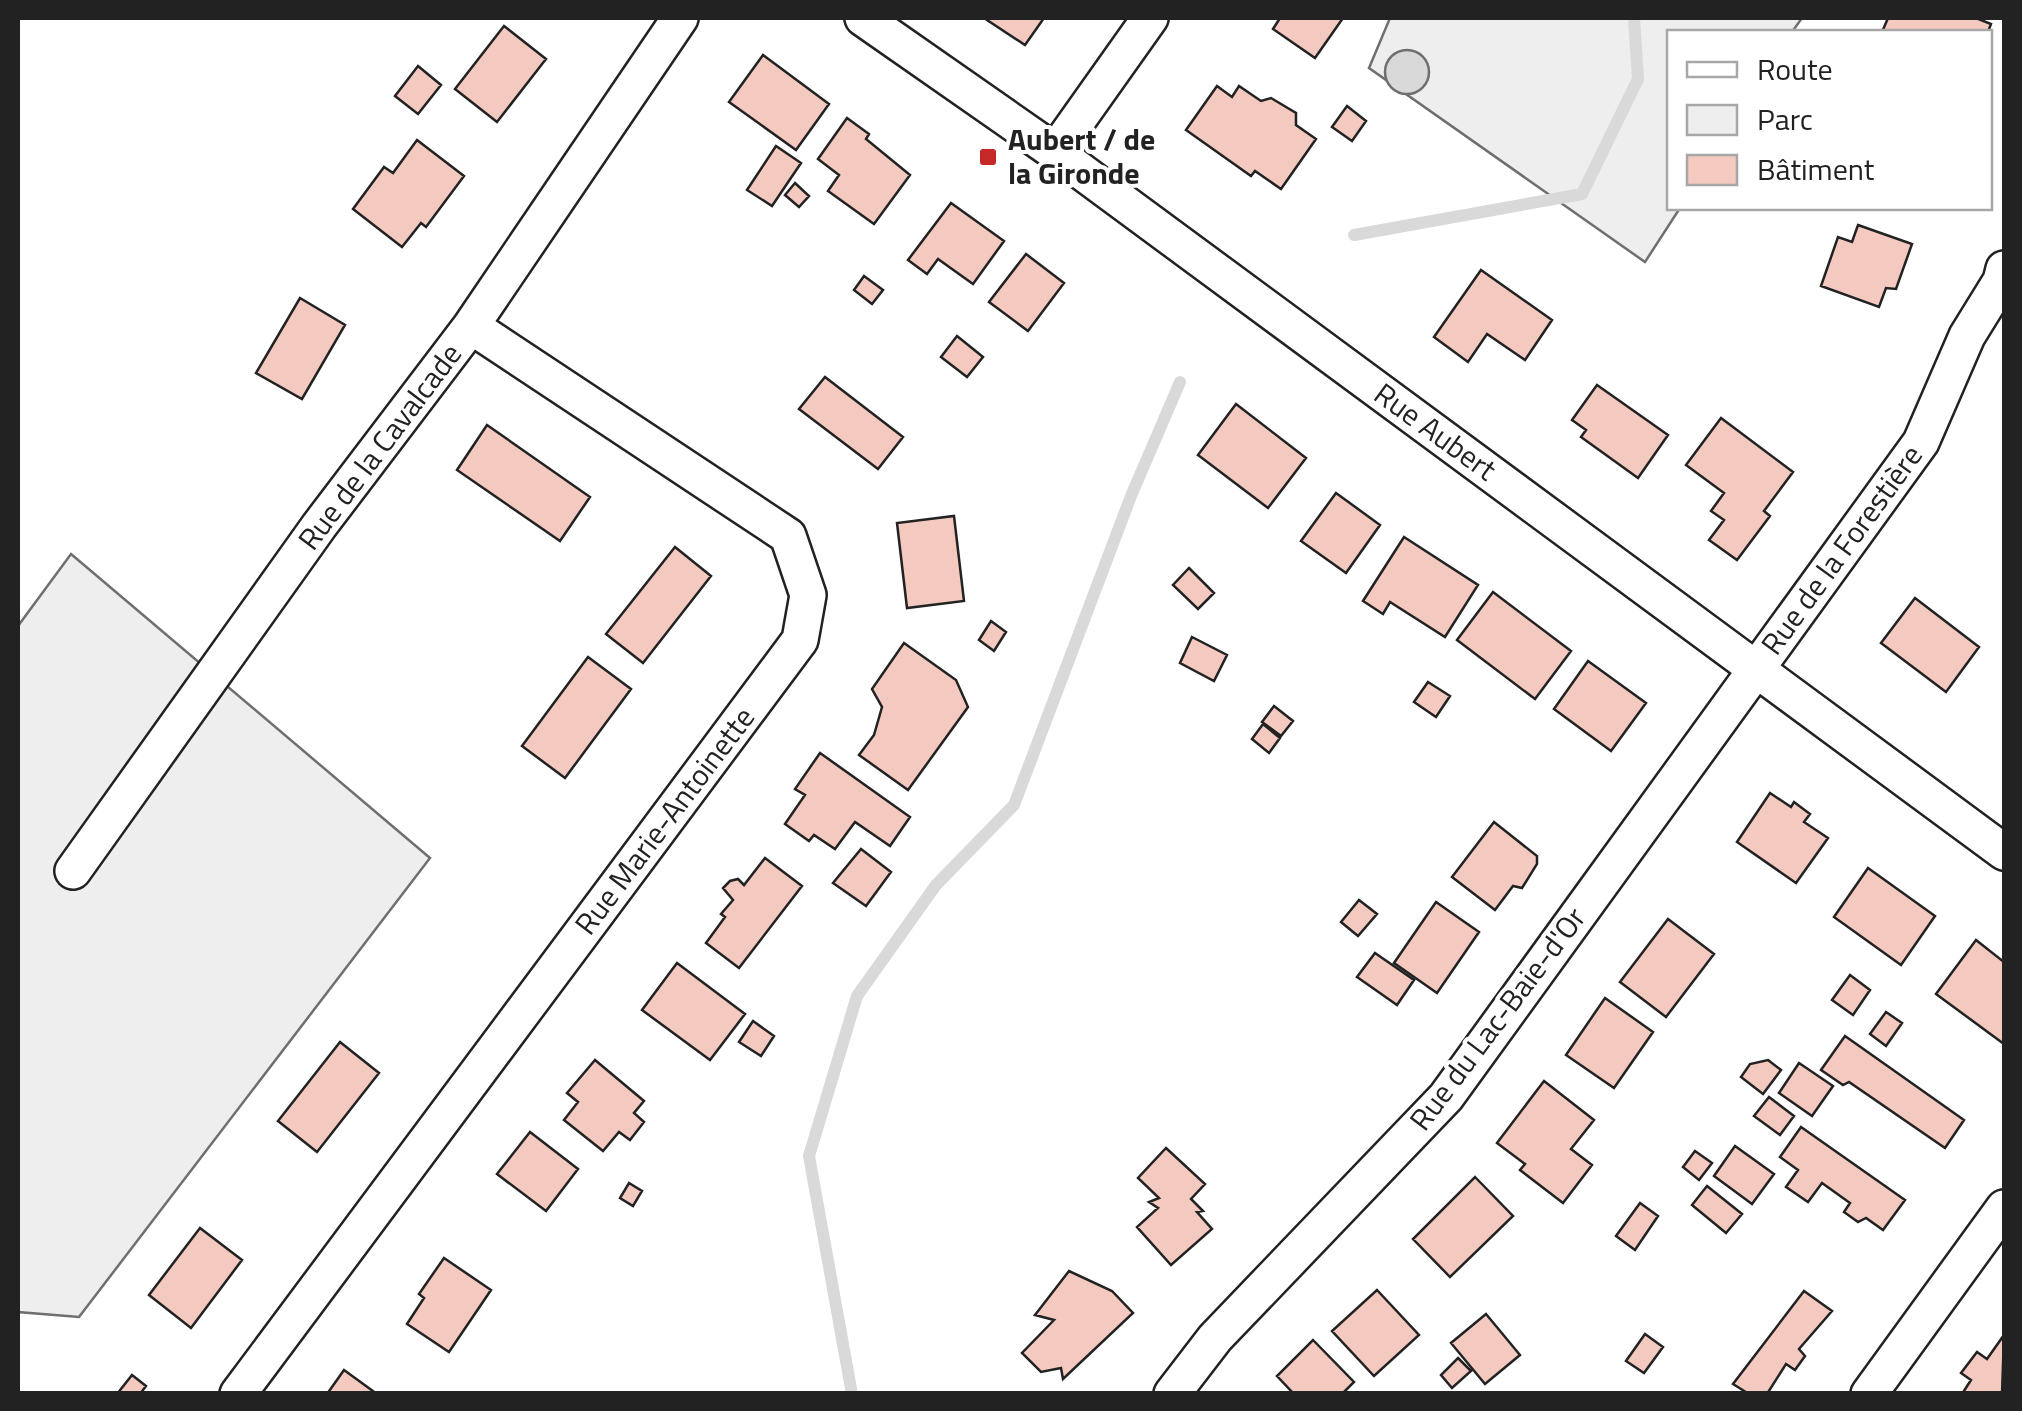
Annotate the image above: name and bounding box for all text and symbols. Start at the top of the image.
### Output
legend [1667,30,1992,210]
text: Route [1757,46,1833,92]
text: Parc [1757,96,1813,142]
place label: Aubert / de la Gironde [1008,116,1155,196]
marker: Aubert / de la Gironde [977,146,999,168]
text: Bâtiment [1757,146,1875,192]
street label: Rue de la Cavalcade [286,333,472,560]
street label: Rue Aubert [1365,371,1507,492]
street label: Rue de la Forestière [1749,435,1933,664]
street label: Rue Marie-Antoinette [563,697,765,944]
street label: Rue du Lac-Baie-d'Or [1398,897,1597,1140]

